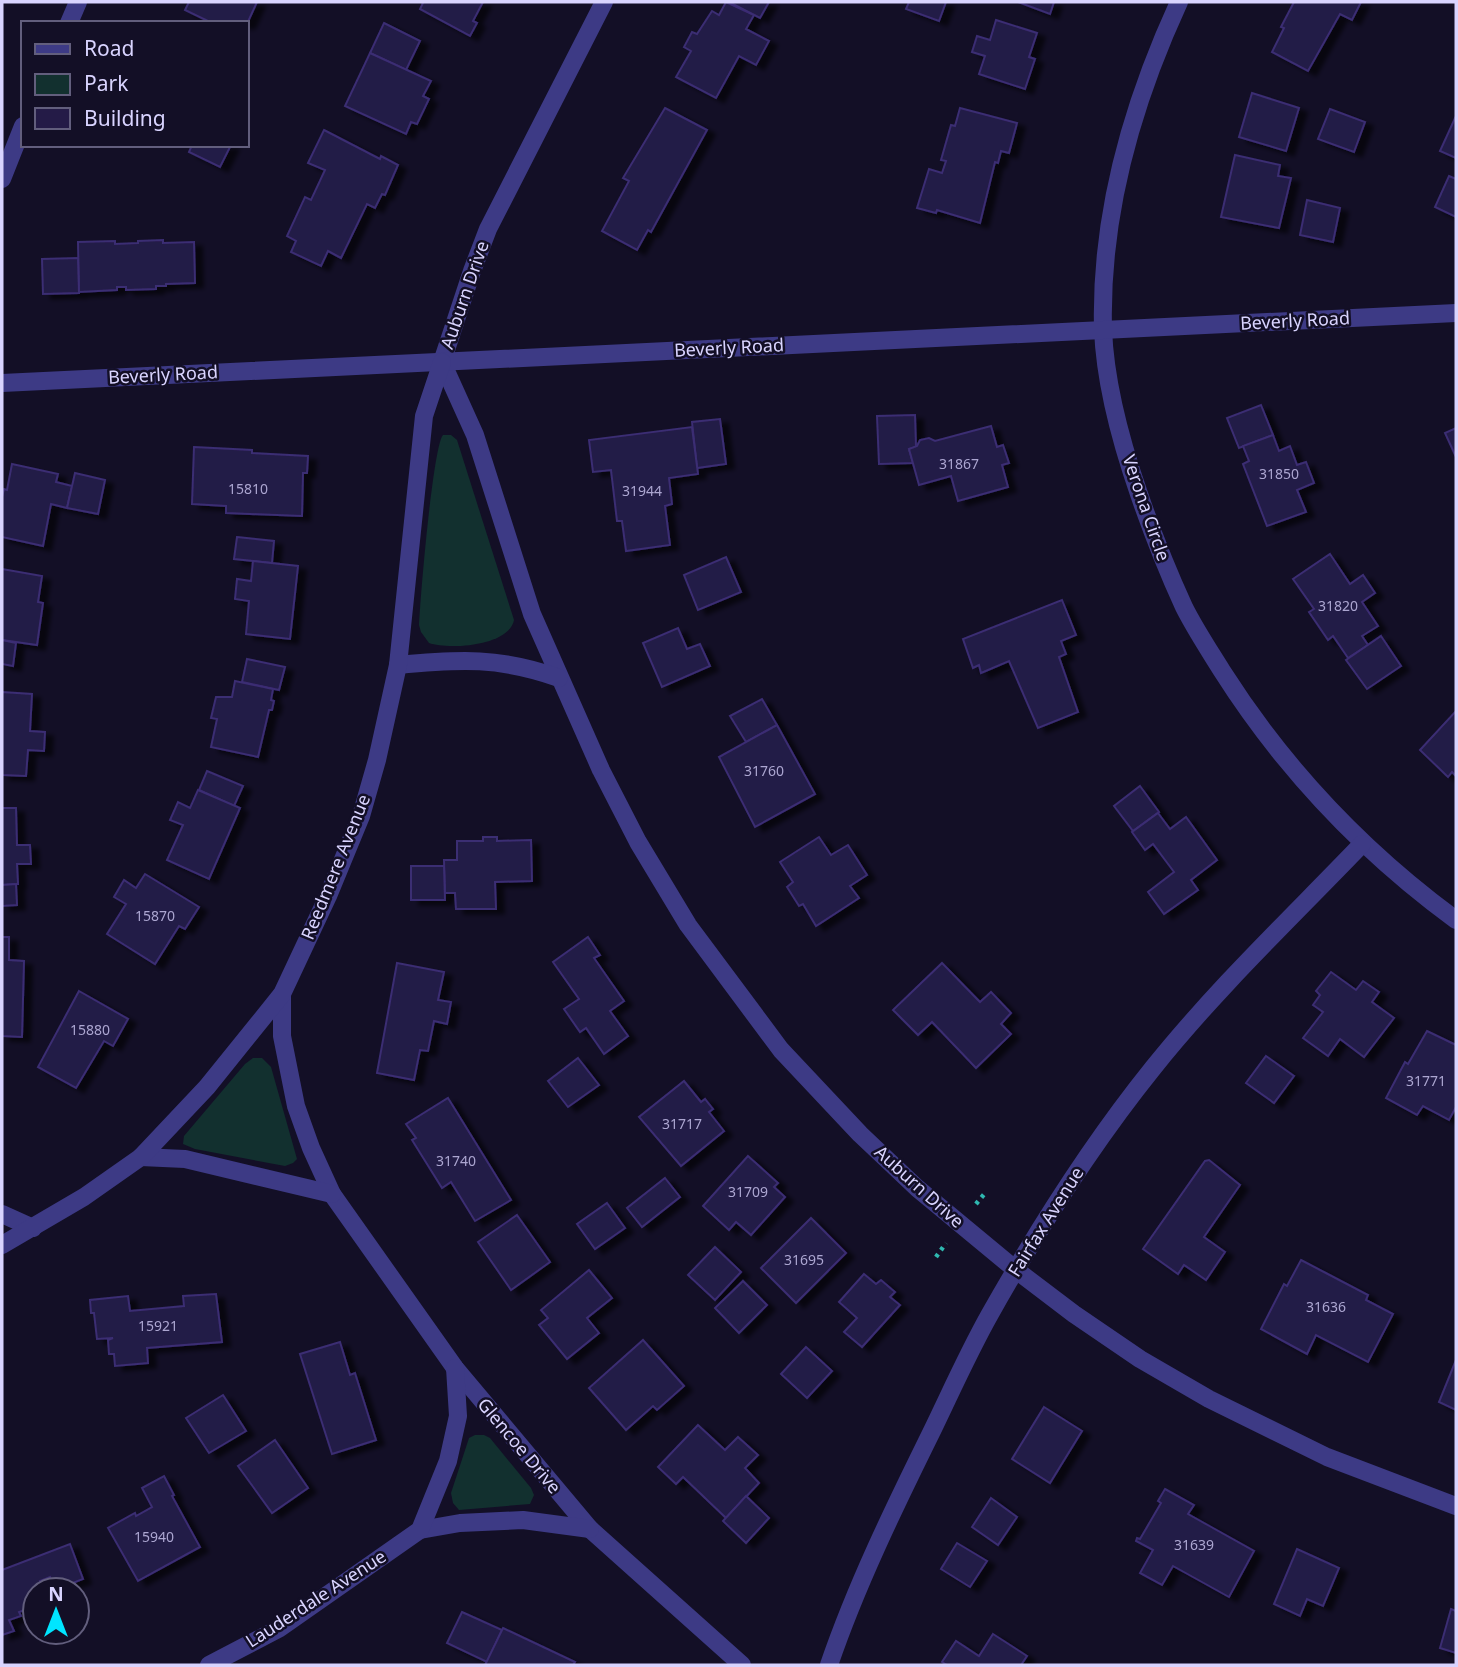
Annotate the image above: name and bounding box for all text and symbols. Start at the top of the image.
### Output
legend [21,21,248,147]
text: Road [84,34,134,62]
text: Park [84,69,129,97]
text: Building [84,104,166,132]
street label: Auburn Drive [434,238,494,352]
street label: Beverly Road [1239,305,1350,335]
street label: Beverly Road [673,332,784,362]
street label: Beverly Road [107,359,218,389]
street label: Verona Circle [1118,451,1176,564]
house number: 31867 [939,454,979,473]
house number: 31850 [1259,464,1299,483]
house number: 15810 [228,479,268,498]
house number: 31944 [622,481,662,500]
house number: 31820 [1318,596,1358,615]
house number: 31760 [744,761,784,780]
street label: Reedmere Avenue [295,790,375,943]
house number: 15870 [135,906,175,925]
house number: 15880 [70,1020,110,1039]
house number: 31771 [1406,1071,1446,1090]
house number: 31717 [662,1114,702,1133]
street label: Auburn Drive [870,1140,970,1233]
house number: 31740 [436,1151,476,1170]
street label: Fairfax Avenue [1002,1162,1089,1281]
house number: 31709 [728,1182,768,1201]
house number: 31695 [784,1250,824,1269]
house number: 31636 [1306,1297,1346,1316]
house number: 15921 [138,1316,178,1335]
street label: Glencoe Drive [473,1392,567,1498]
house number: 15940 [134,1527,174,1546]
house number: 31639 [1174,1535,1214,1554]
street label: Lauderdale Avenue [241,1544,390,1653]
north arrow [21,1576,91,1646]
text: N [48,1581,64,1607]

